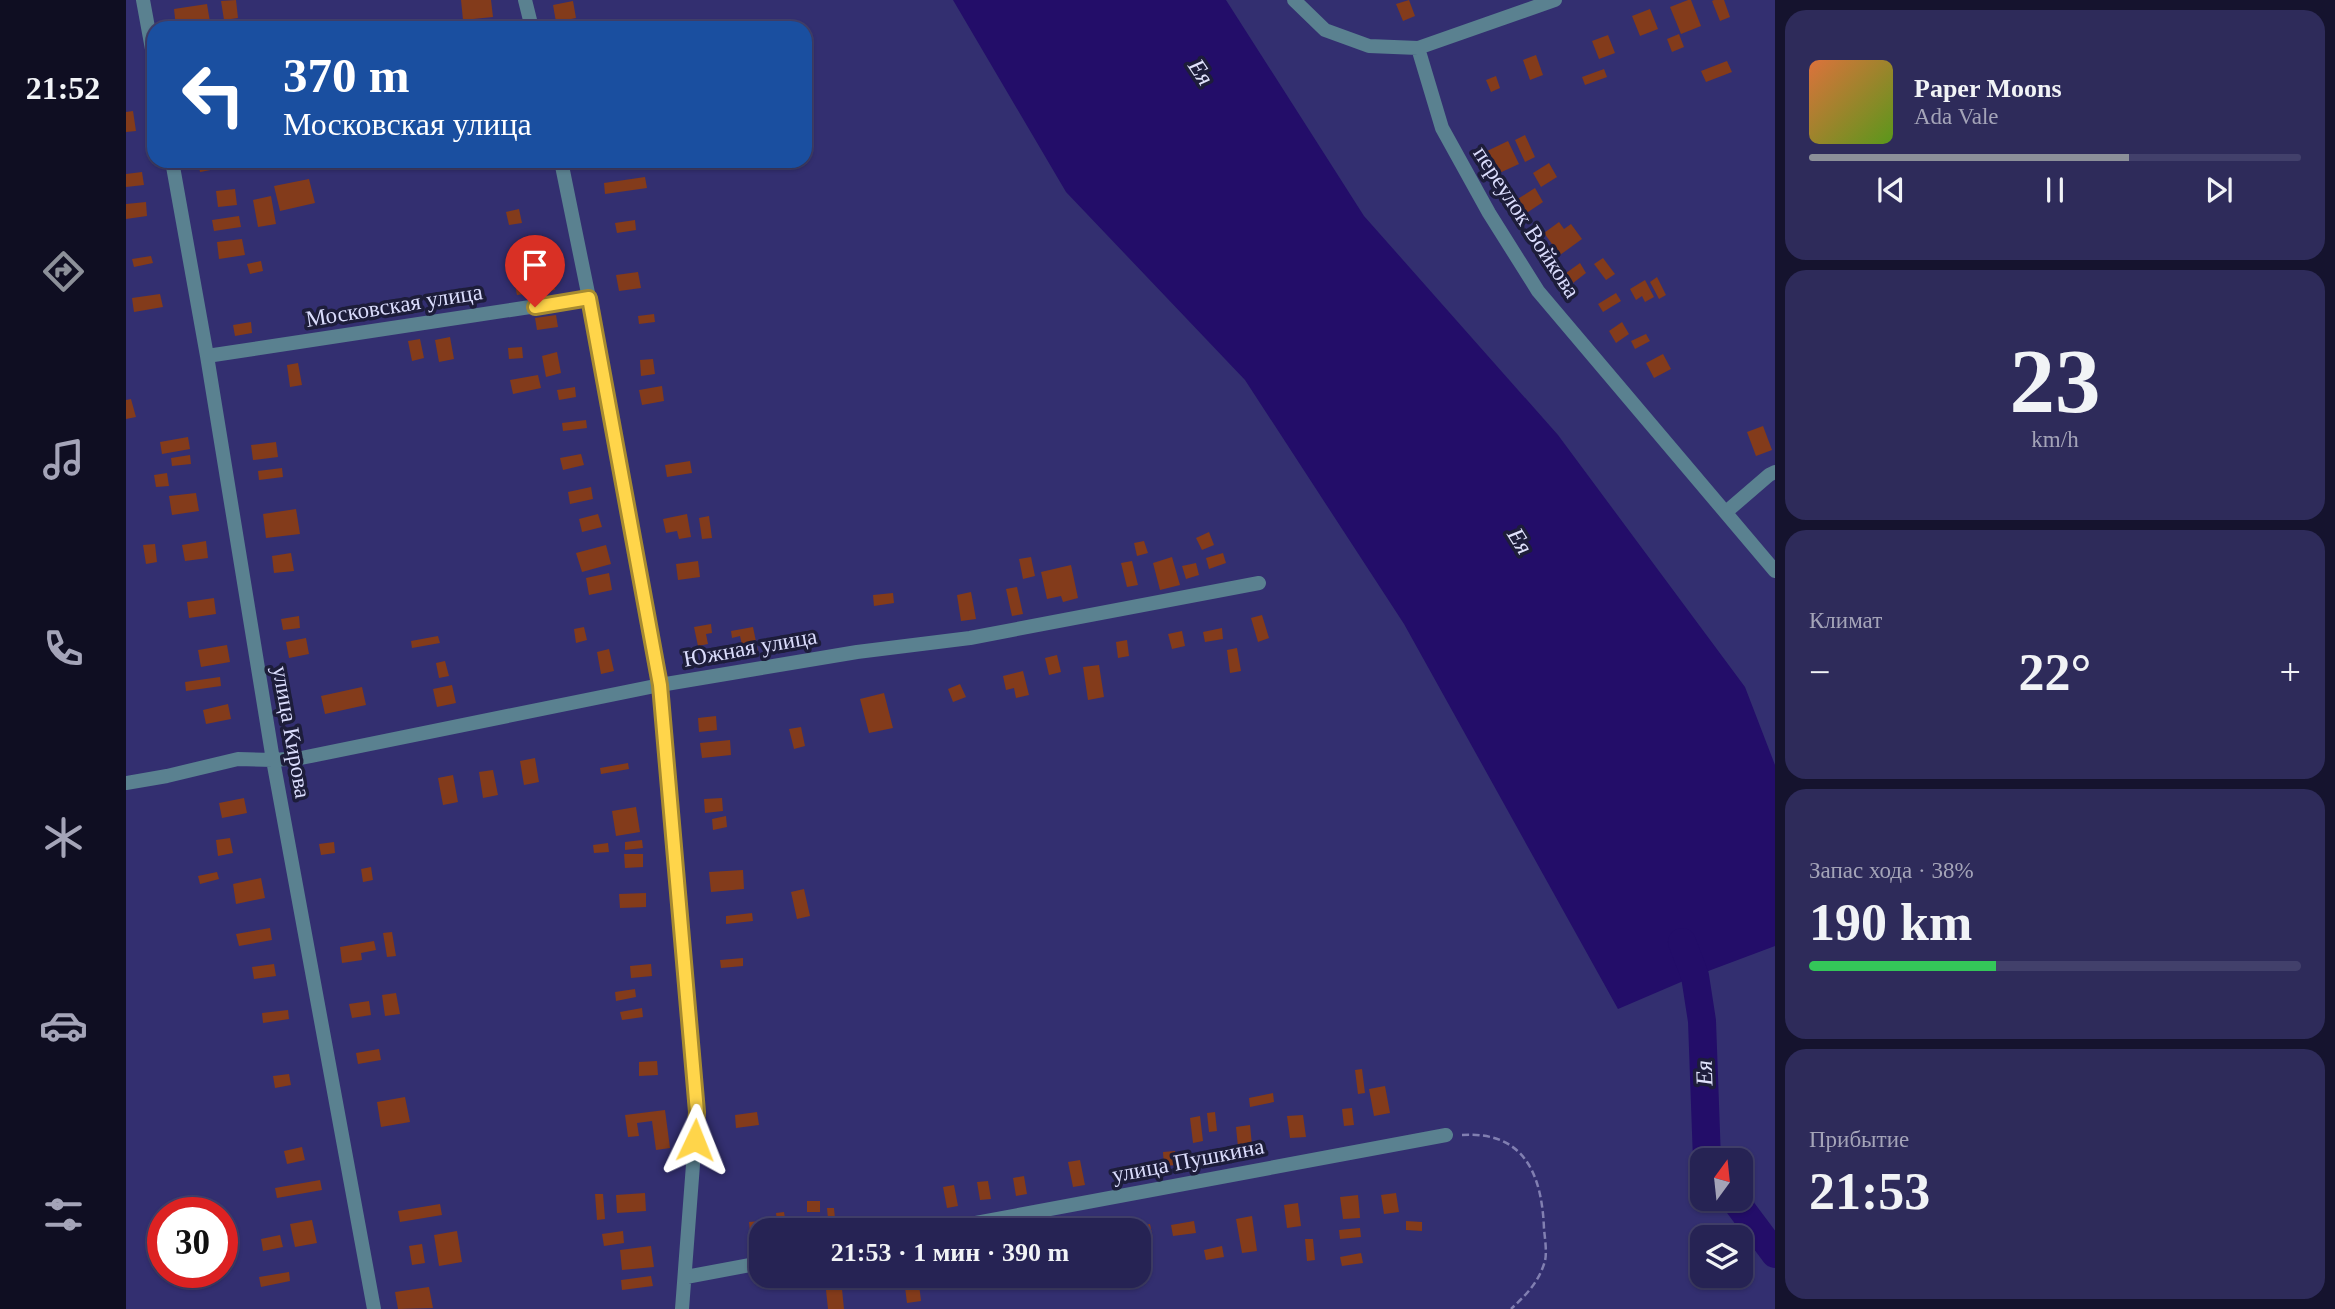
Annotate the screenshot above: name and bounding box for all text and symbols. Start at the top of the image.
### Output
text: 370 m [283,48,410,103]
icon: left [168,49,259,140]
water label: Ея [1182,53,1219,90]
text: 21:52 [26,70,100,106]
text: Paper Moons [1914,74,2062,103]
text: Ada Vale [1914,104,1999,129]
text: Московская улица [283,106,532,142]
street label: переулок Войкова [1468,142,1585,303]
icon: previous [1872,171,1910,209]
icon: pause [2036,171,2074,209]
icon: next [2200,171,2238,209]
pin [505,235,565,307]
icon: arrive [516,246,554,284]
icon: directions [39,247,88,296]
street label: Московская улица [304,279,484,332]
text: 23 [2010,331,2101,432]
text: km/h [2031,427,2079,452]
icon: music [39,435,88,484]
water label: Ея [1502,522,1538,559]
text: Климат [1809,608,1882,633]
street label: Южная улица [681,623,819,672]
icon: phone [39,624,88,673]
text: 22° [2019,644,2091,701]
text: − [1809,651,1830,693]
text: + [2280,651,2301,693]
street label: улица Кирова [268,664,315,800]
icon: climate [39,813,88,862]
text: Запас хода · 38% [1809,858,1974,883]
text: 190 km [1809,894,1972,951]
icon: car [39,1001,88,1050]
water label: Ея [1691,1060,1717,1087]
position arrow [658,1103,732,1177]
text: Прибытие [1809,1127,1909,1152]
street label: улица Пушкина [1110,1133,1266,1187]
north arrow [1690,1148,1754,1211]
map controls [1690,1148,1753,1288]
text: 21:53 [1809,1163,1930,1220]
icon: filters [39,1190,88,1239]
speed limit sign: 30 [147,1197,238,1288]
button: layers [1690,1225,1753,1288]
text: 21:53 · 1 мин · 390 m [831,1238,1069,1267]

